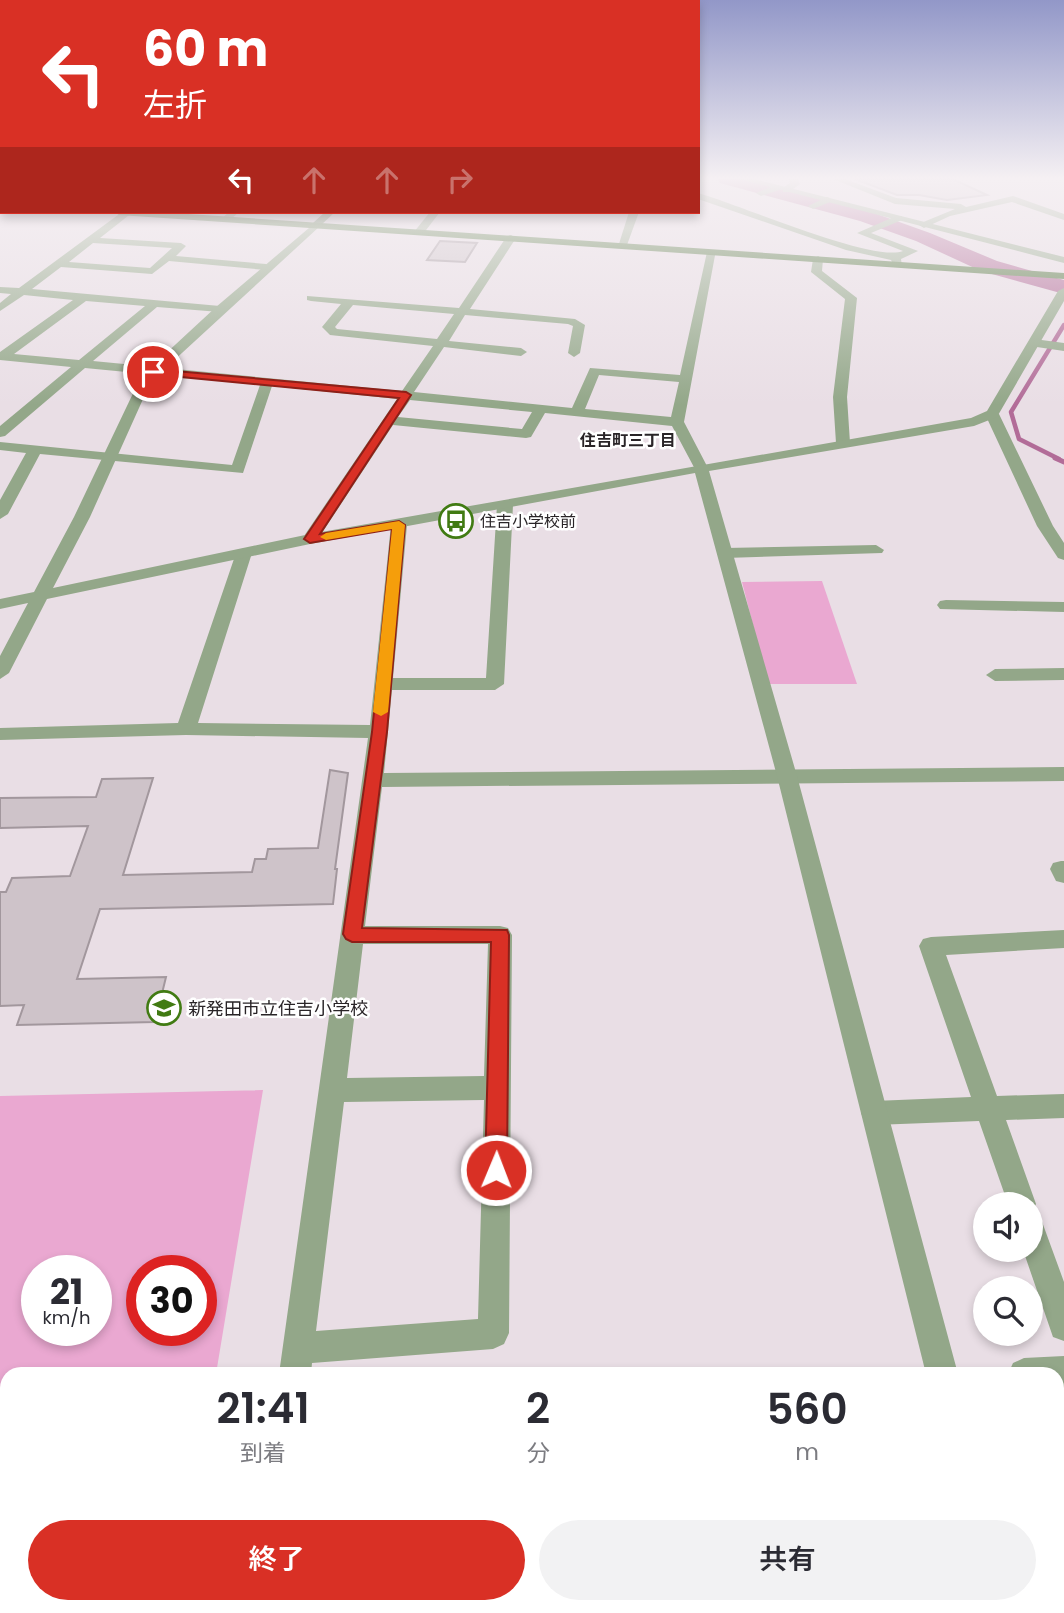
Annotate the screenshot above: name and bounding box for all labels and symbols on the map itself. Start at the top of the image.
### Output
pin [123,342,183,402]
district label: 住吉町三丁目 [579,429,676,452]
bus stop icon: 住吉小学校前 [437,502,475,540]
place label: 住吉小学校前 [480,510,576,533]
school or university icon: 新発田市立住吉小学校 [145,989,183,1027]
place label: 新発田市立住吉小学校 [188,996,368,1021]
position arrow [459,1133,533,1207]
speed limit sign: 30 [126,1255,217,1346]

